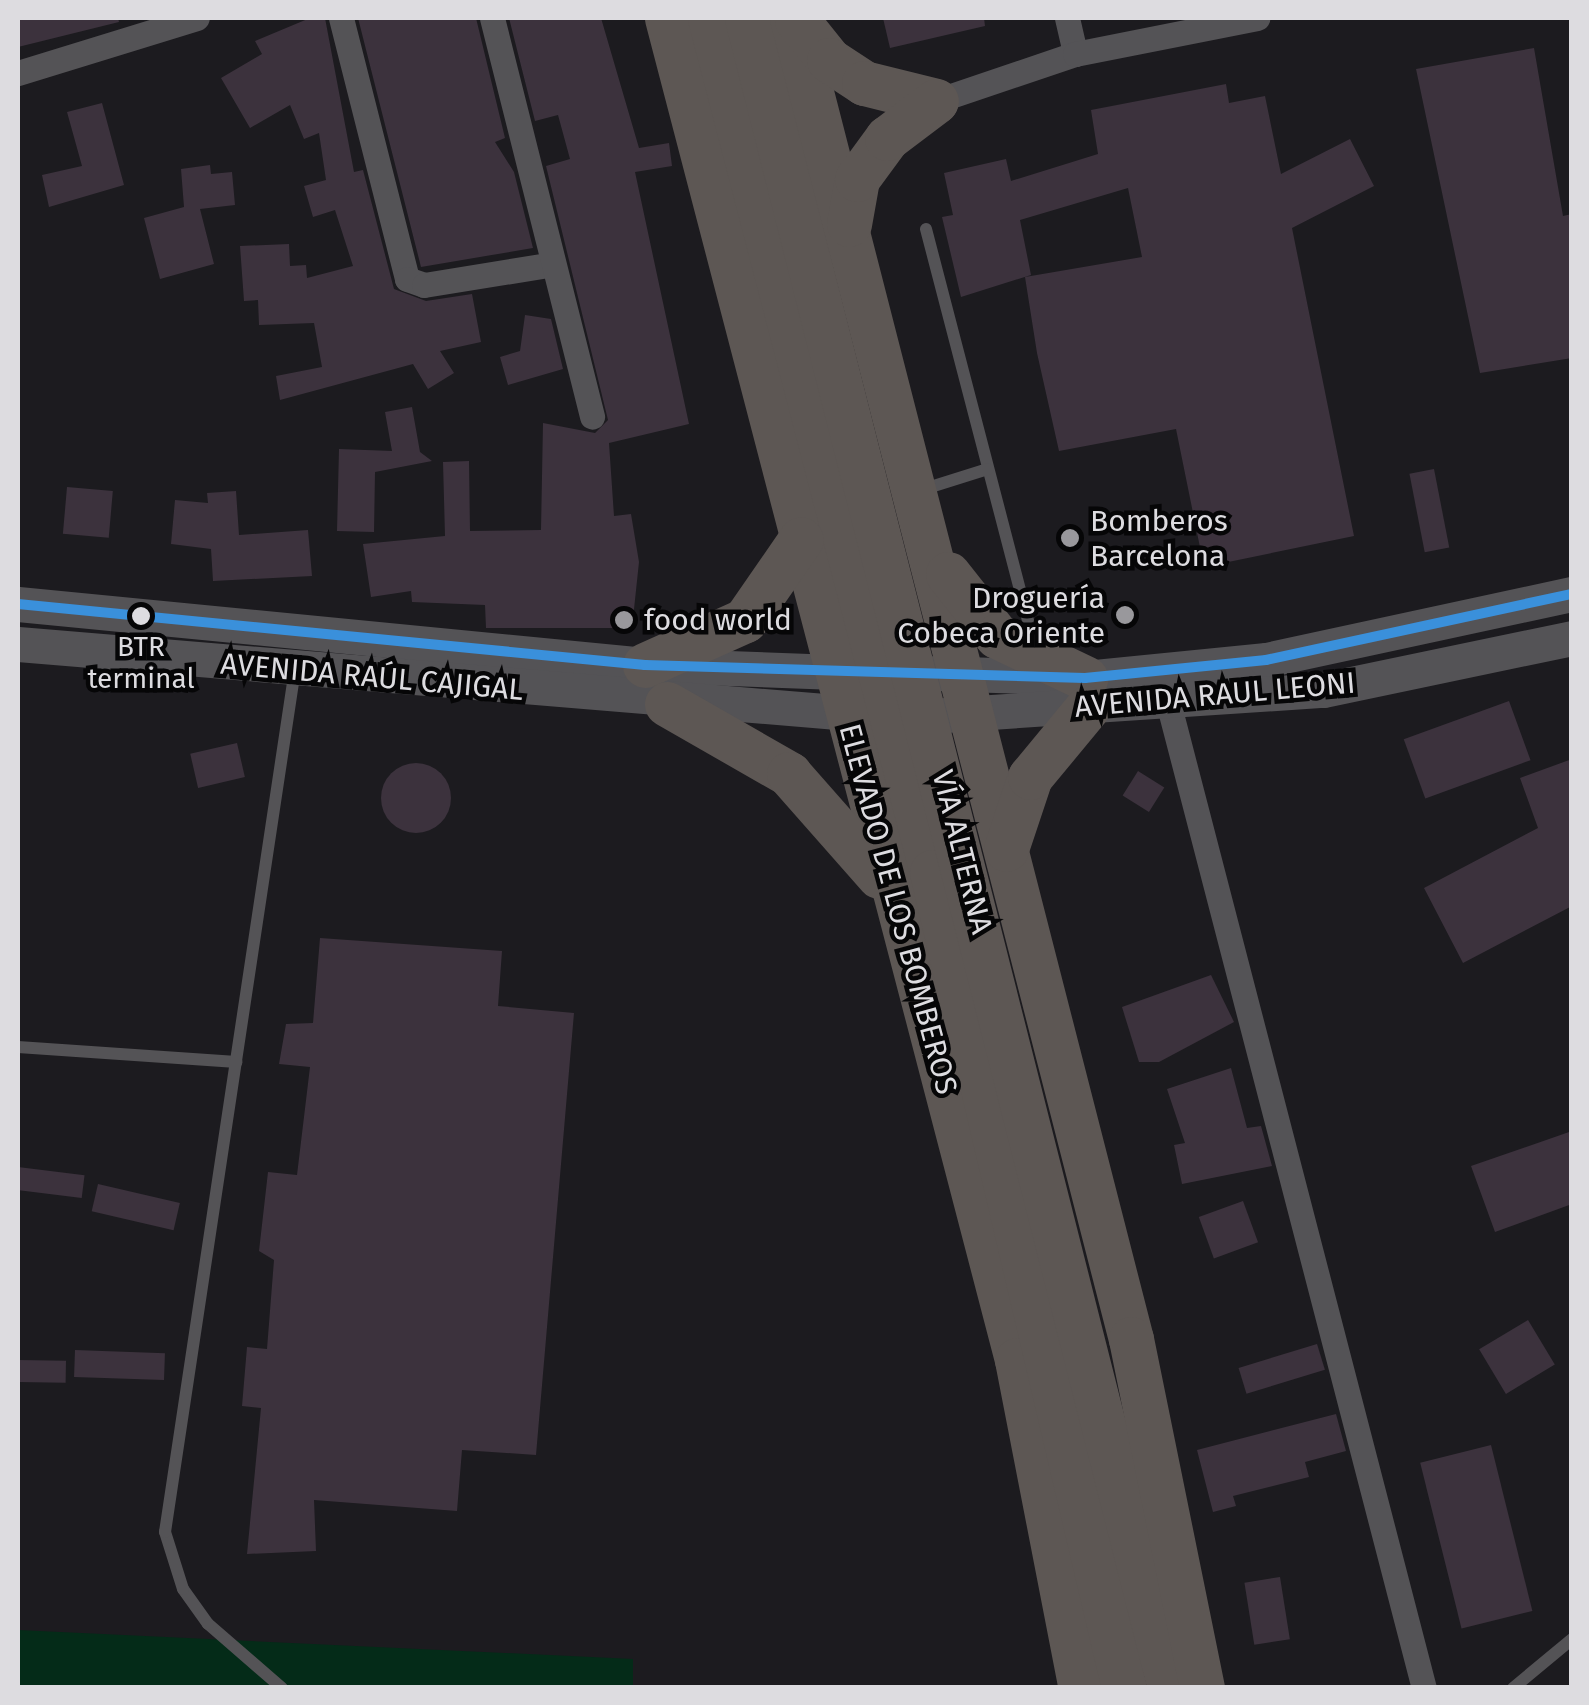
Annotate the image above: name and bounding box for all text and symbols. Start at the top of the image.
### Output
place label: Bomberos Barcelona [1090,503,1228,574]
marker: Bomberos Barcelona [1059,527,1081,549]
place label: Droguería Cobeca Oriente [897,580,1105,650]
place label: food world [644,602,792,638]
marker: Droguería Cobeca Oriente [1114,604,1136,626]
marker: BTR terminal [131,606,151,626]
marker: food world [613,609,635,631]
place label: BTR terminal [87,630,195,696]
street label: AVENIDA RAÚL CAJIGAL [219,646,525,708]
street label: AVENIDA RAUL LEONI [1073,665,1357,725]
street label: ELEVADO DE LOS BOMBEROS [831,720,965,1098]
street label: VÍA ALTERNA [924,766,1000,938]

